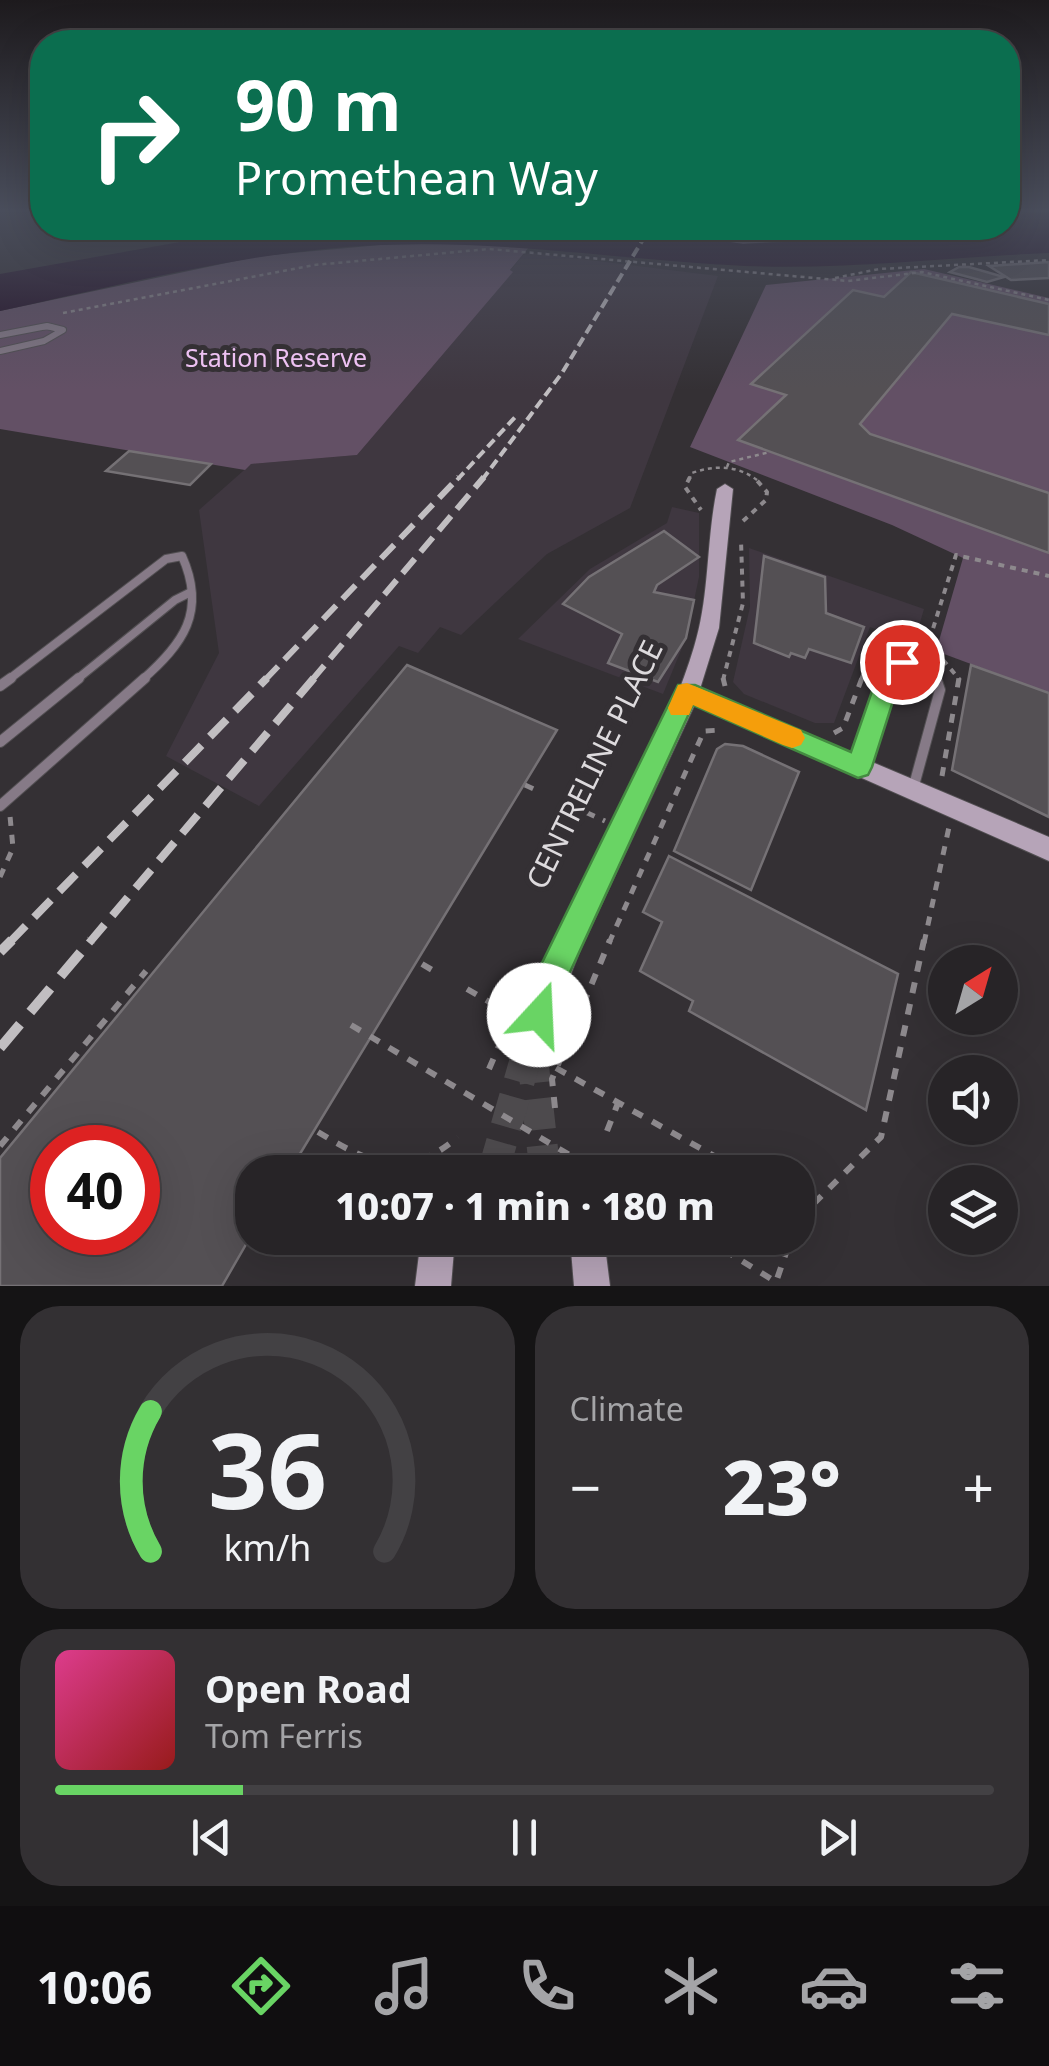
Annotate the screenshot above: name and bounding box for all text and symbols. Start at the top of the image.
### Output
text: 90 m [235,56,402,152]
icon: right [70,70,200,200]
text: Promethean Way [235,147,598,208]
park label: Station Reserve [185,340,367,374]
pin [860,620,945,705]
street label: CENTRELINE PLACE [516,633,672,895]
icon: arrive [875,635,930,690]
north arrow [928,945,1018,1035]
map controls [928,945,1018,1255]
position arrow [487,963,591,1067]
button: sound [928,1055,1018,1145]
speed limit sign: 40 [30,1125,160,1255]
button: layers [928,1165,1018,1255]
text: 10:07 · 1 min · 180 m [335,1179,715,1231]
text: Climate [570,1387,684,1430]
text: 36 [208,1398,327,1539]
text: 23° [723,1435,841,1537]
text: − [570,1449,601,1524]
text: + [963,1449,994,1524]
text: km/h [223,1523,311,1571]
text: Open Road [205,1662,412,1714]
text: Tom Ferris [205,1714,363,1757]
icon: previous [184,1810,239,1865]
icon: pause [497,1810,552,1865]
icon: next [810,1810,865,1865]
icon: directions [226,1951,296,2021]
icon: music [369,1951,439,2021]
icon: phone [512,1951,582,2021]
icon: climate [656,1951,726,2021]
icon: car [799,1951,869,2021]
icon: filters [942,1951,1012,2021]
text: 10:06 [37,1956,152,2017]

